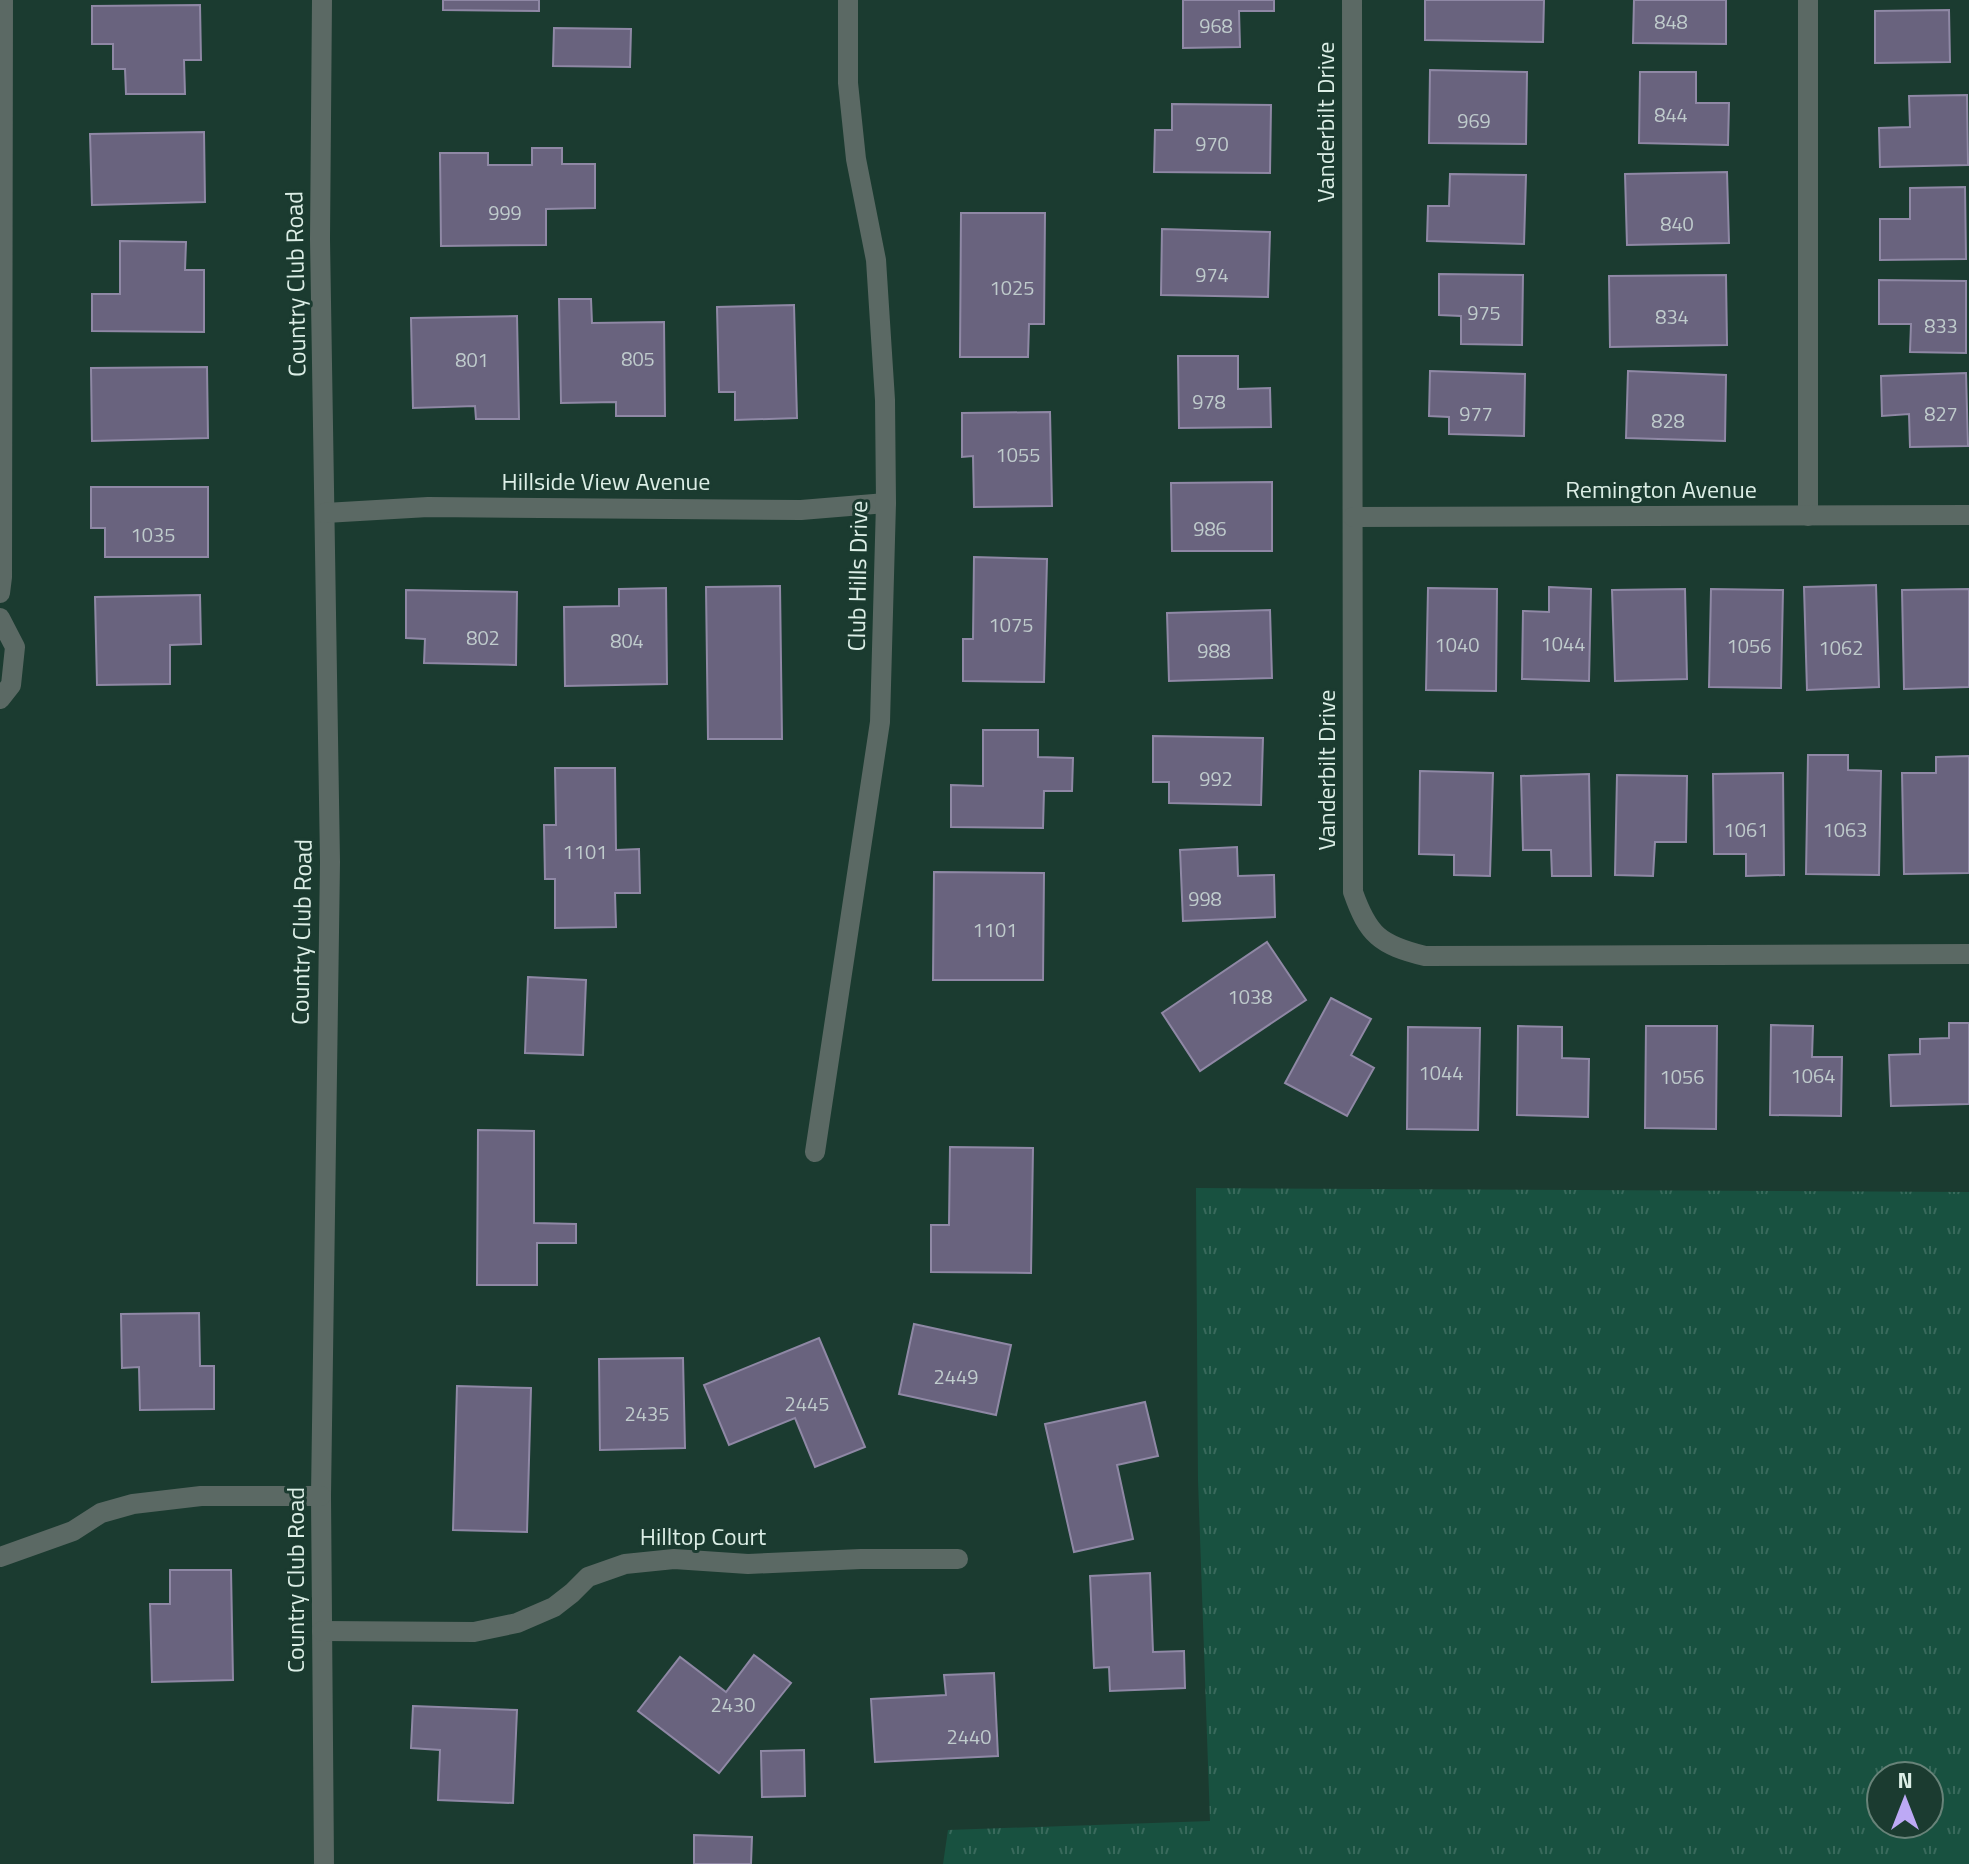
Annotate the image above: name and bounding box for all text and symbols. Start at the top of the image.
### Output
house number: 848 [1654,6,1688,37]
house number: 968 [1199,10,1233,41]
street label: Vanderbilt Drive [1307,42,1343,202]
house number: 844 [1654,99,1688,130]
house number: 969 [1457,105,1491,136]
house number: 970 [1195,128,1229,159]
street label: Country Club Road [275,191,315,377]
house number: 999 [488,197,522,228]
house number: 840 [1660,208,1694,239]
house number: 974 [1195,259,1229,290]
house number: 1025 [990,272,1034,303]
house number: 975 [1467,297,1501,328]
house number: 834 [1655,301,1689,332]
house number: 833 [1924,310,1958,341]
house number: 805 [621,343,655,374]
house number: 801 [455,344,489,375]
house number: 978 [1192,386,1226,417]
house number: 977 [1459,398,1493,429]
house number: 827 [1924,398,1958,429]
house number: 828 [1651,405,1685,436]
house number: 1055 [996,439,1040,470]
street label: Hillside View Avenue [502,463,710,499]
street label: Remington Avenue [1565,471,1757,507]
street label: Club Hills Drive [838,500,876,652]
house number: 986 [1193,513,1227,544]
house number: 1035 [131,519,175,550]
house number: 1075 [989,609,1033,640]
house number: 802 [466,622,500,653]
house number: 804 [610,625,644,656]
house number: 1044 [1541,628,1585,659]
house number: 1040 [1435,629,1479,660]
house number: 1056 [1727,630,1771,661]
house number: 1062 [1819,632,1863,663]
house number: 988 [1197,635,1231,666]
street label: Vanderbilt Drive [1308,690,1344,850]
house number: 992 [1199,763,1233,794]
house number: 1061 [1724,814,1768,845]
house number: 1063 [1823,814,1867,845]
house number: 1101 [563,836,607,867]
street label: Country Club Road [281,839,321,1025]
house number: 998 [1188,883,1222,914]
house number: 1101 [973,914,1017,945]
house number: 1038 [1228,981,1272,1012]
house number: 1044 [1419,1057,1463,1088]
house number: 1064 [1791,1060,1835,1091]
house number: 1056 [1660,1061,1704,1092]
house number: 2449 [934,1361,978,1392]
house number: 2445 [785,1388,829,1419]
house number: 2435 [625,1398,669,1429]
street label: Country Club Road [277,1487,313,1673]
street label: Hilltop Court [640,1518,767,1554]
house number: 2430 [711,1689,755,1720]
house number: 2440 [947,1721,991,1752]
north arrow [1865,1760,1945,1840]
text: N [1897,1763,1913,1797]

